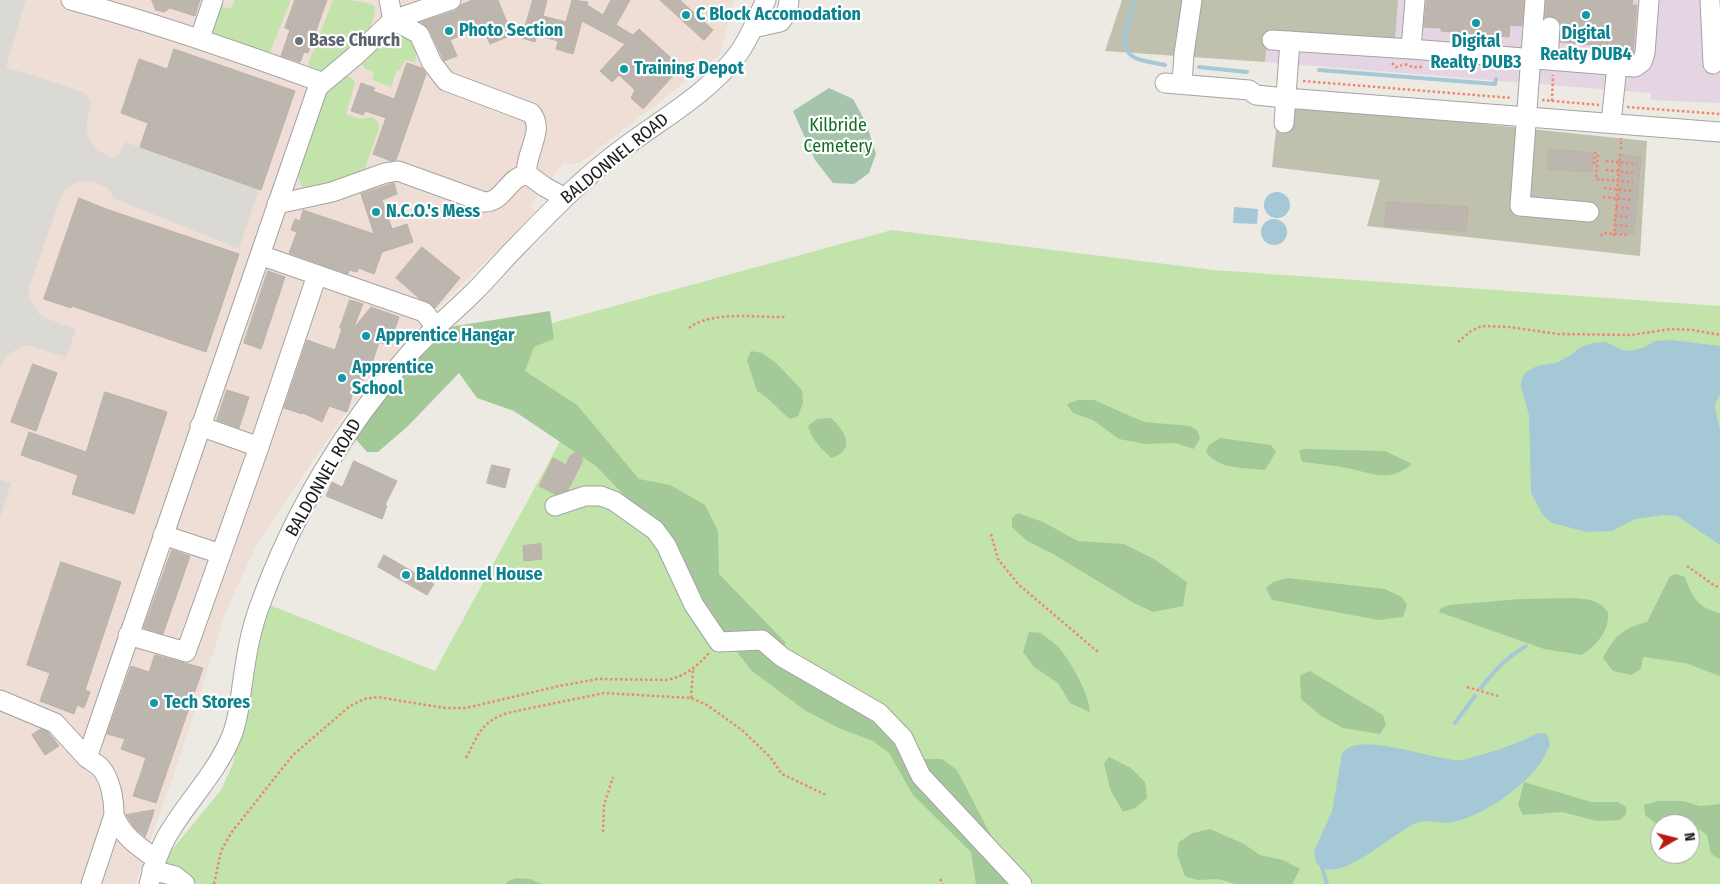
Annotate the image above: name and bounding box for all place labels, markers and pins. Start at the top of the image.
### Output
place label: C Block Accomodation [696,4,861,26]
marker: C Block Accomodation [680,9,692,21]
marker: Digital Realty DUB4 [1580,9,1592,21]
marker: Digital Realty DUB3 [1470,17,1482,29]
place label: Photo Section [459,20,563,42]
place label: Digital Realty DUB4 [1540,23,1632,66]
marker: Photo Section [443,25,455,37]
place label: Base Church [309,30,400,52]
place label: Digital Realty DUB3 [1431,31,1521,74]
marker: Base Church [293,35,305,47]
place label: Training Depot [634,58,744,80]
marker: Training Depot [618,63,630,75]
place label: N.C.O.'s Mess [386,201,480,223]
marker: N.C.O.'s Mess [370,206,382,218]
place label: Apprentice Hangar [376,325,515,347]
marker: Apprentice Hangar [360,330,372,342]
place label: Apprentice School [352,357,434,399]
marker: Apprentice School [336,372,348,384]
place label: Baldonnel House [416,564,543,586]
marker: Baldonnel House [400,569,412,581]
place label: Tech Stores [164,692,250,714]
marker: Tech Stores [148,697,160,709]

